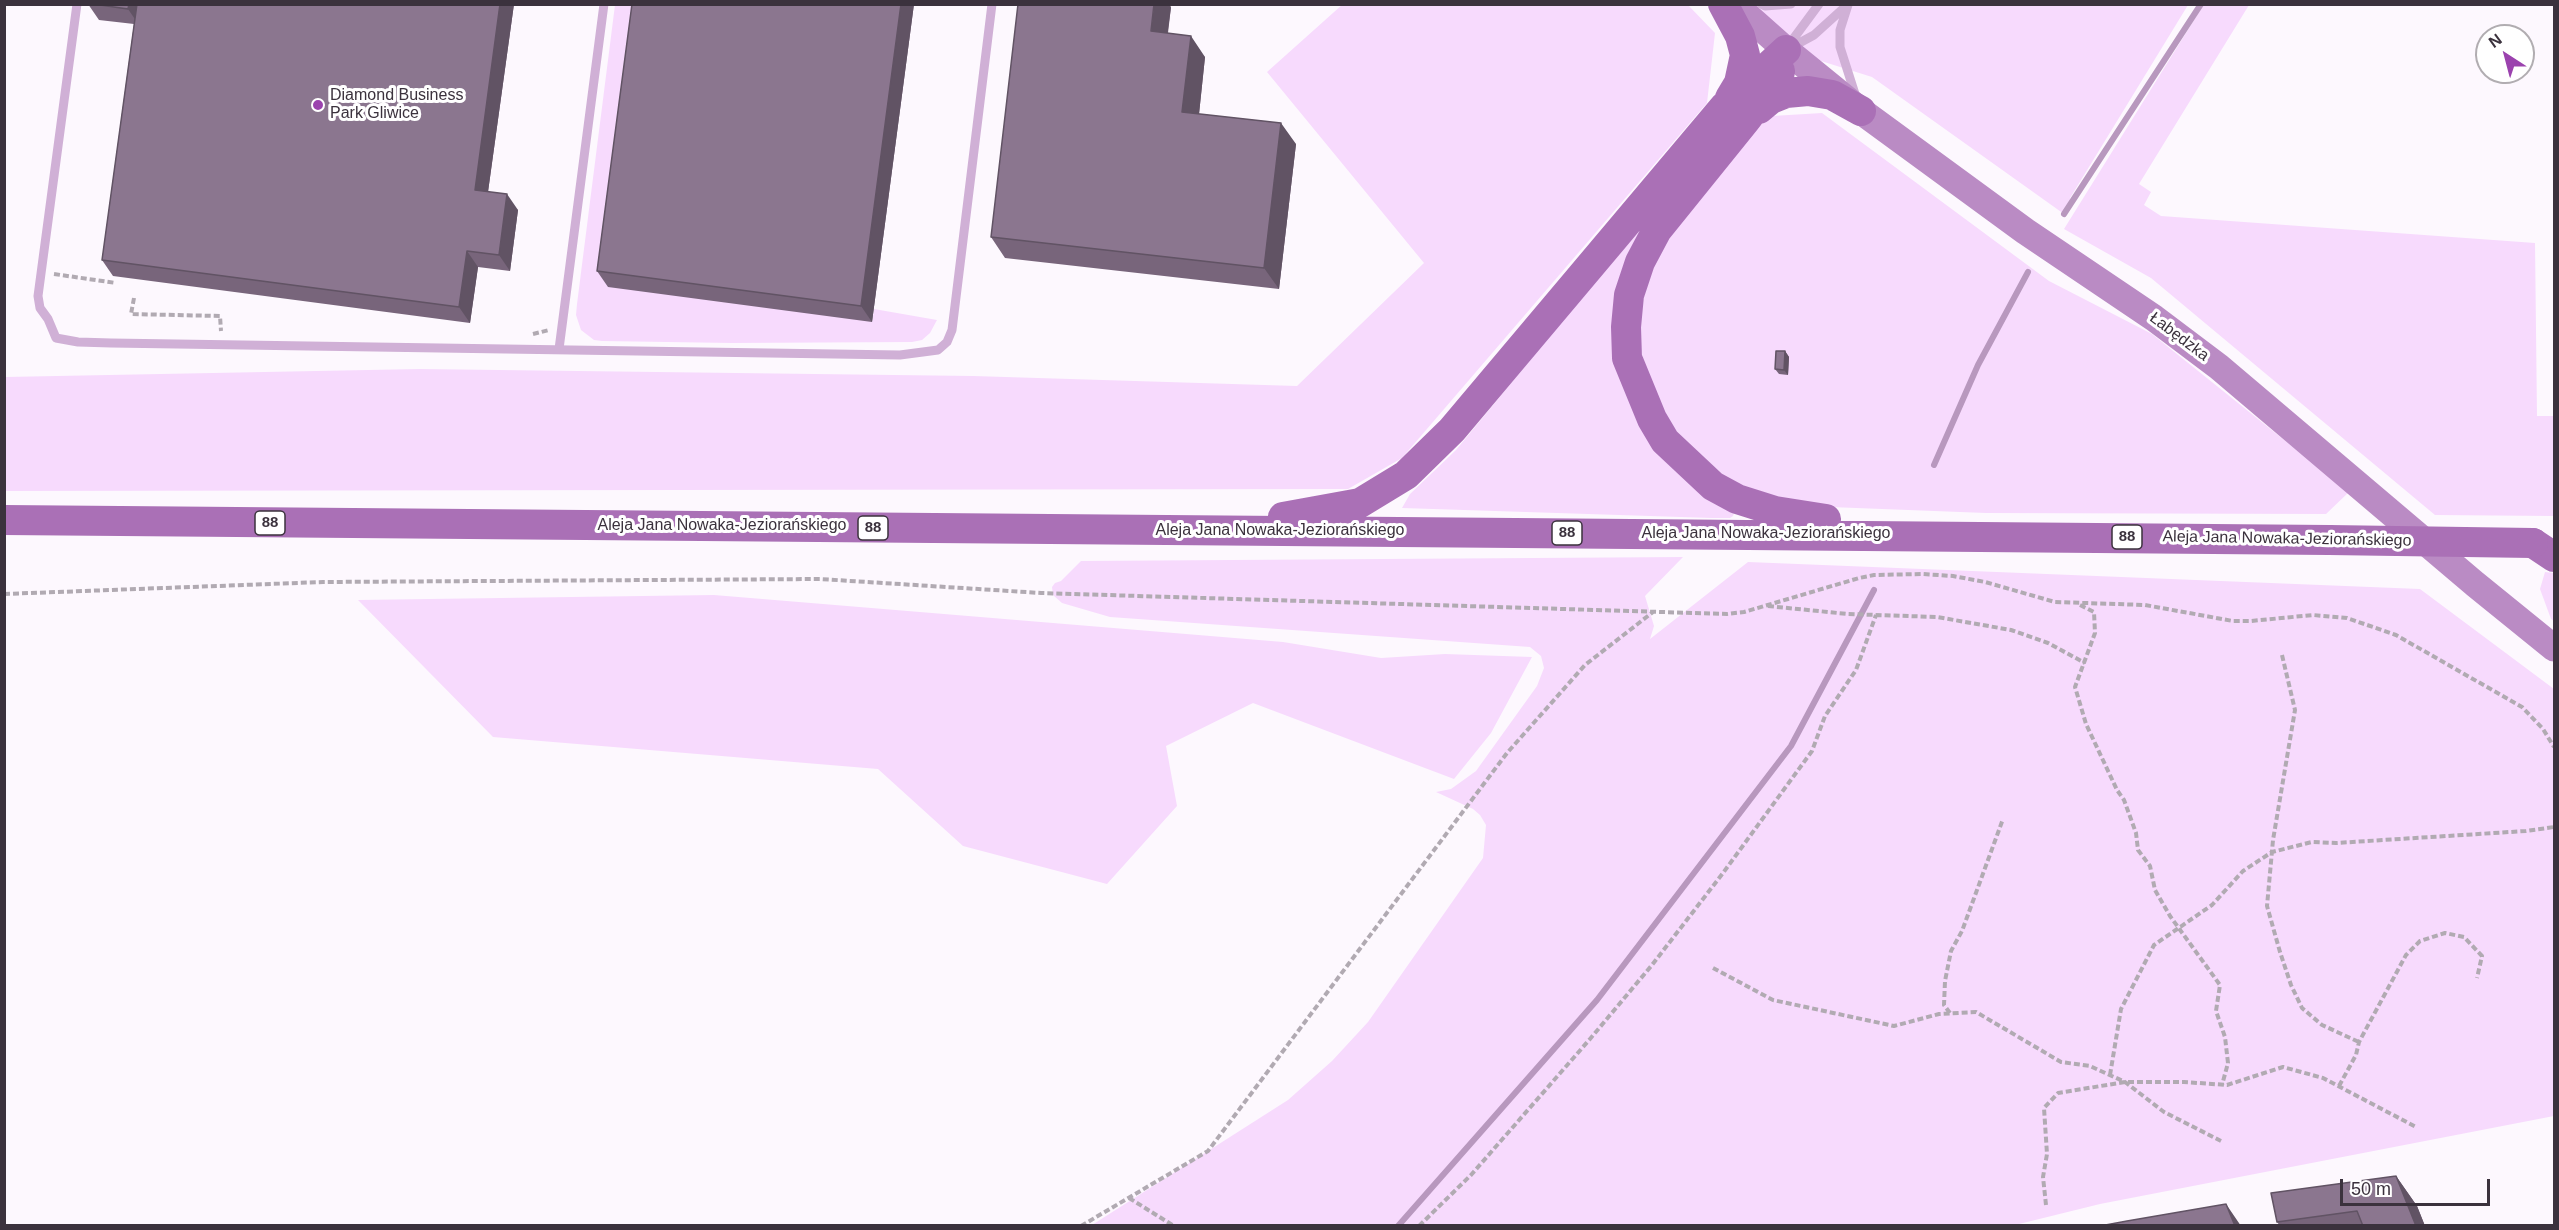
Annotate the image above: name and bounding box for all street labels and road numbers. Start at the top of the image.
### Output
street label: Łabędzka [2146,308,2212,366]
road number: 88 [255,511,285,535]
street label: Aleja Jana Nowaka-Jeziorańskiego [597,516,847,536]
road number: 88 [858,516,888,540]
street label: Aleja Jana Nowaka-Jeziorańskiego [1155,521,1405,541]
road number: 88 [1552,521,1582,545]
street label: Aleja Jana Nowaka-Jeziorańskiego [1641,524,1891,544]
road number: 88 [2112,525,2142,549]
street label: Aleja Jana Nowaka-Jeziorańskiego [2162,527,2412,551]

